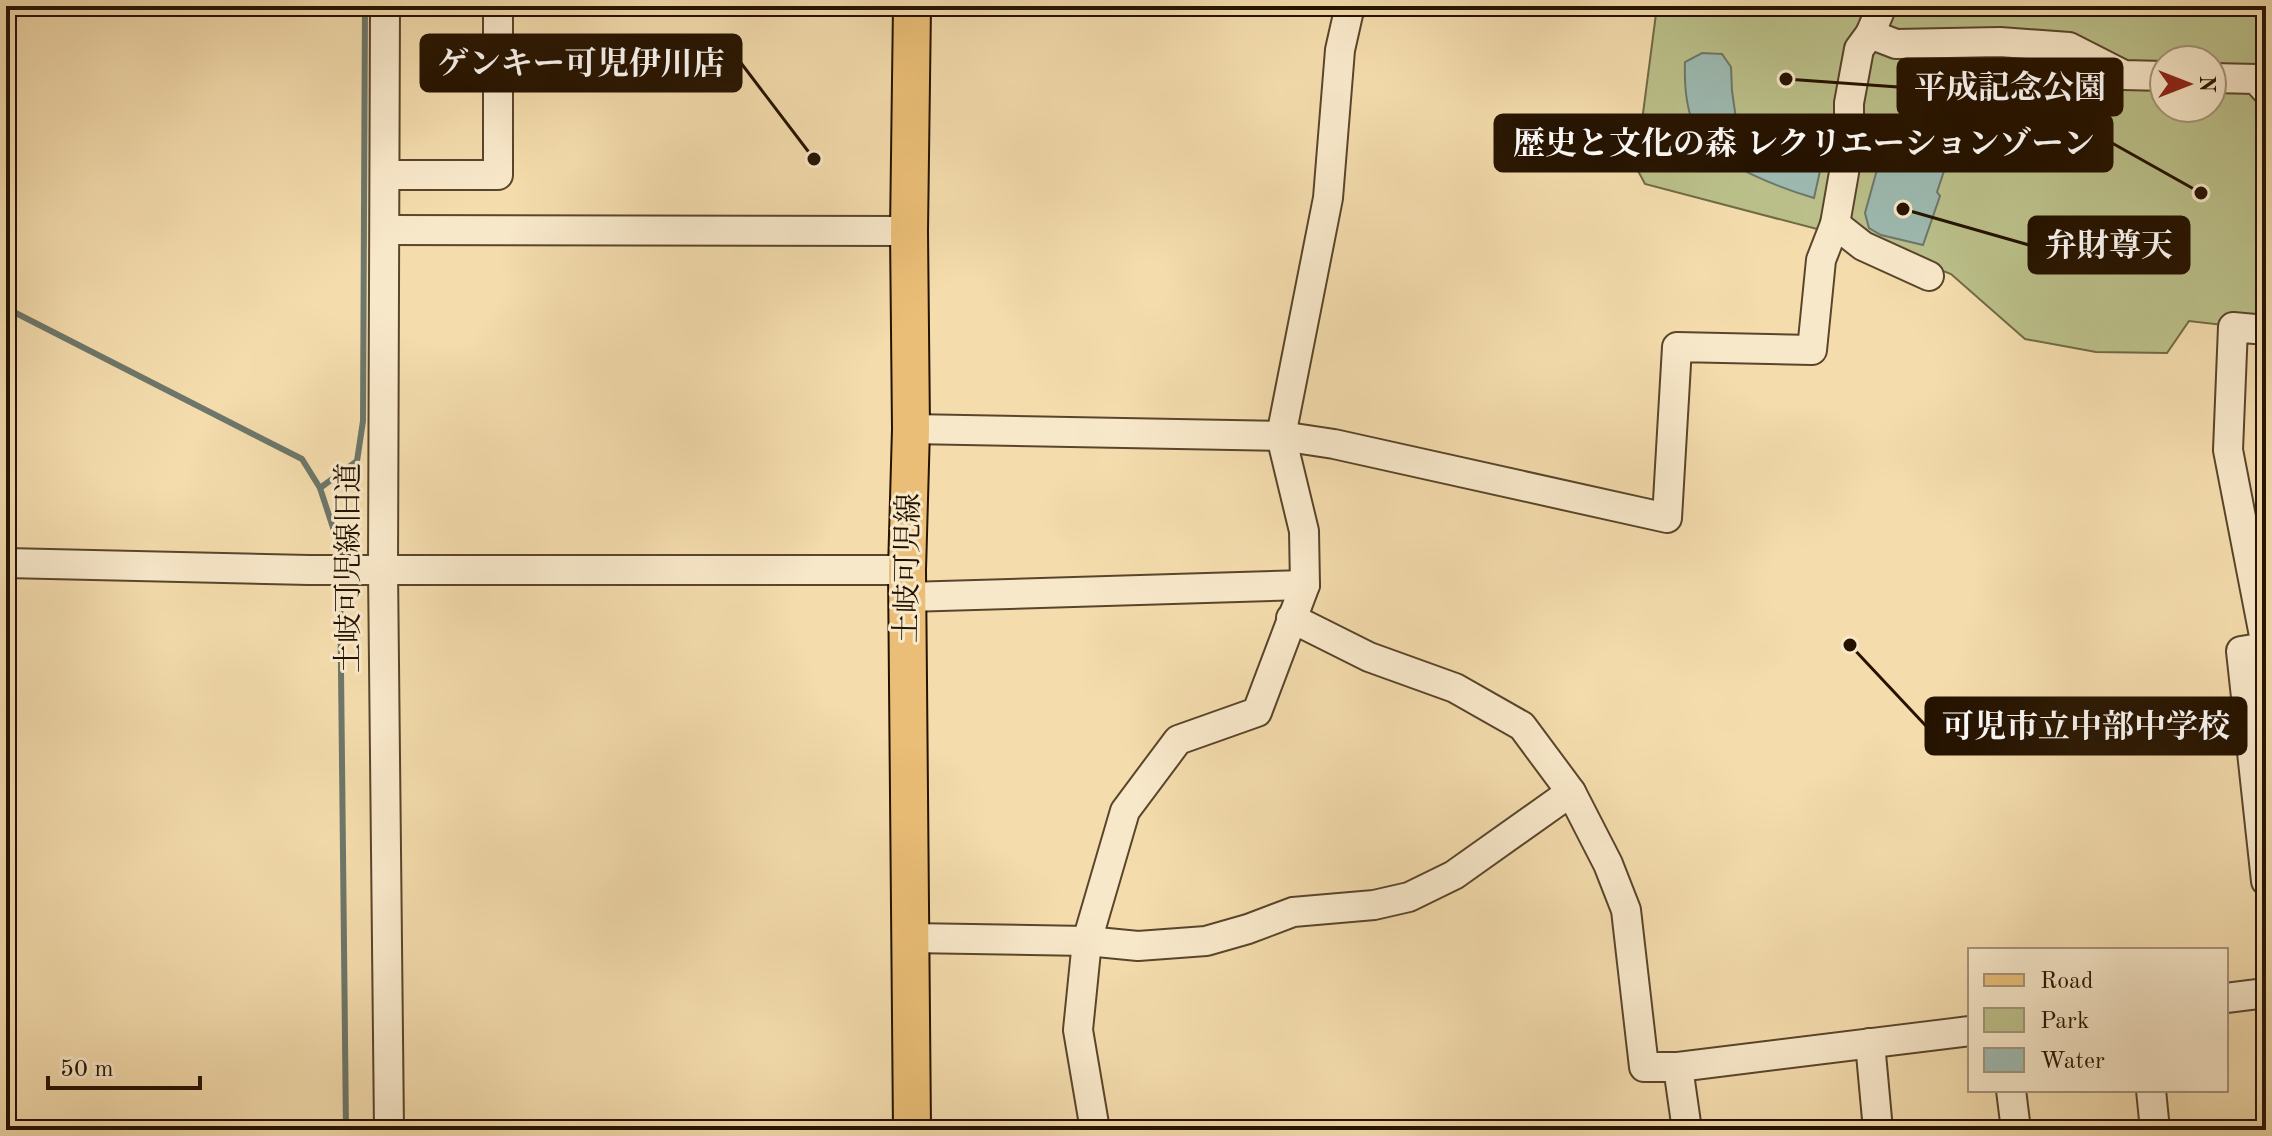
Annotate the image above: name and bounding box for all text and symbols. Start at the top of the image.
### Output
callout: ゲンキー可児伊川店 [421,35,741,91]
north arrow [2148,44,2228,124]
text: ゲンキー可児伊川店 [437,46,725,82]
callout: 平成記念公園 [1898,59,2122,115]
text: 平成記念公園 [1914,70,2106,106]
text: N [2195,76,2217,93]
callout: 歴史と文化の森 レクリエーションゾーン [1495,115,2112,171]
text: 歴史と文化の森 レクリエーションゾーン [1513,126,2095,162]
callout: 弁財尊天 [2029,217,2189,273]
text: 弁財尊天 [2045,228,2173,264]
street label: 土岐可児線旧道 [332,463,365,673]
street label: 土岐可児線 [890,493,925,643]
callout: 可児市立中部中学校 [1926,698,2246,754]
text: 可児市立中部中学校 [1942,709,2230,745]
legend [1968,948,2228,1092]
text: Road [2040,970,2093,994]
text: Park [2040,1010,2089,1034]
scale bar [48,1040,200,1090]
text: Water [2040,1050,2105,1074]
text: 50 m [60,1058,114,1082]

